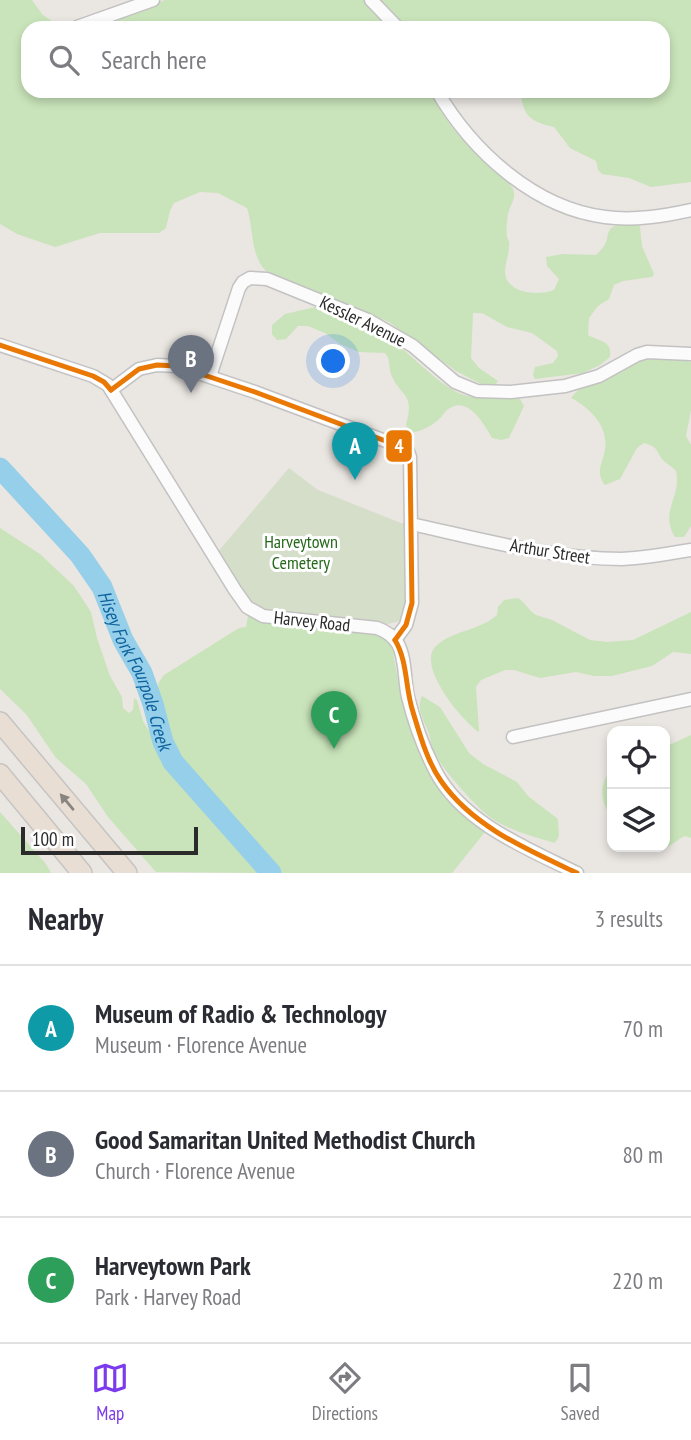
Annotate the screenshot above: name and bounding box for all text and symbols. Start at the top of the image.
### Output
search box [21,21,670,98]
icon: search [45,41,83,79]
text: Search here [101,43,207,76]
street label: Kessler Avenue [316,290,410,352]
pin: B [168,335,214,393]
your location [316,344,350,378]
pin: A [332,422,378,480]
line badge: 4 [385,429,413,463]
text: 4 [394,434,404,458]
park label: Harveytown Cemetery [264,530,338,574]
street label: Arthur Street [508,533,592,569]
water label: Hisey Fork Fourpole Creek [93,587,178,757]
street label: Harvey Road [273,606,351,636]
pin: C [311,691,357,749]
map controls [607,726,670,852]
button: locate [607,726,670,789]
button: layers [607,789,670,852]
one-way arrow [60,794,75,811]
scale bar [21,824,198,856]
text: 100 m [32,827,74,851]
text: Nearby [28,899,103,938]
text: 3 results [595,904,663,933]
text: Museum of Radio & Technology [95,997,387,1030]
text: A [45,1014,57,1043]
text: 70 m [622,1014,663,1043]
text: Museum · Florence Avenue [95,1030,307,1059]
text: Good Samaritan United Methodist Church [95,1123,475,1156]
text: B [45,1140,57,1169]
text: 80 m [622,1140,663,1169]
text: Church · Florence Avenue [95,1156,295,1185]
text: Harveytown Park [95,1249,251,1282]
text: C [46,1266,56,1295]
text: 220 m [612,1266,663,1295]
text: Park · Harvey Road [95,1282,241,1311]
tab: Map [91,1359,129,1425]
tab: Directions [312,1359,378,1425]
tab: Saved [561,1359,600,1425]

